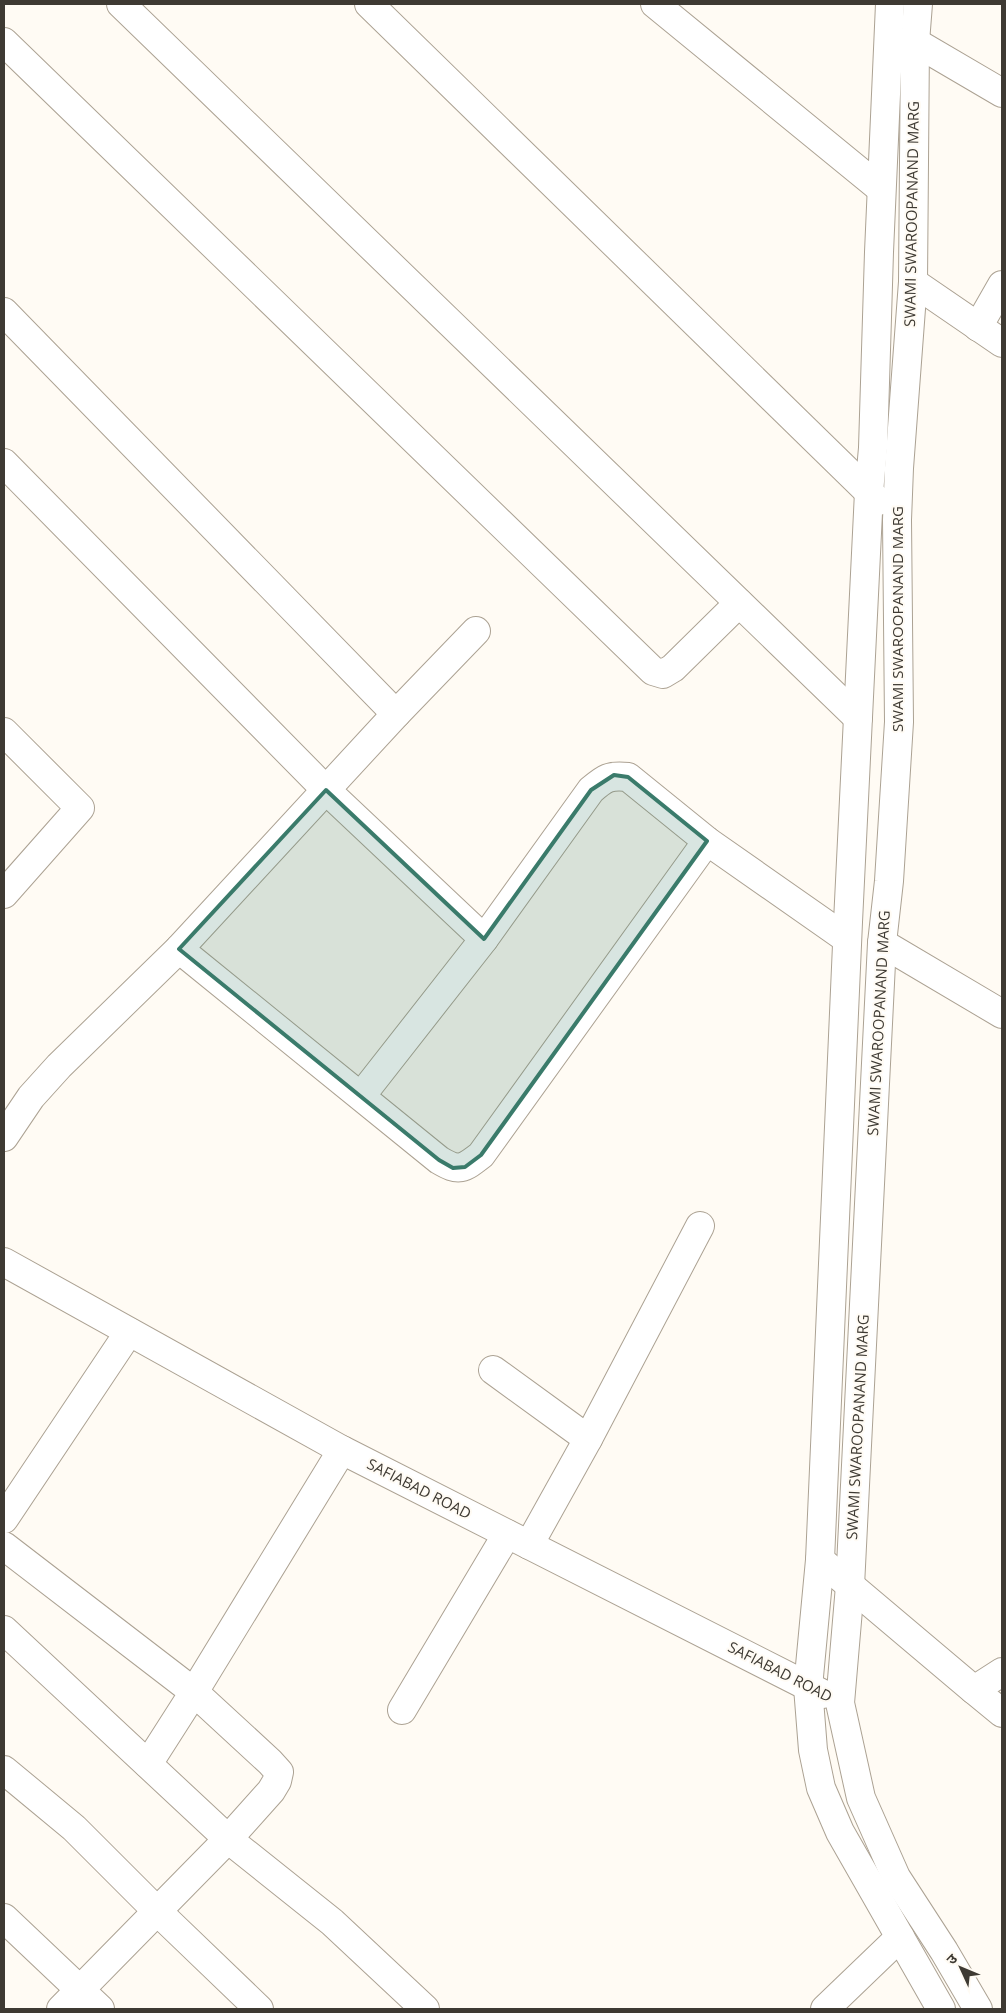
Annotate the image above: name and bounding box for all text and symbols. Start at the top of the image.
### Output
street label: SWAMI SWAROOPANAND MARG [899,101,923,327]
street label: SWAMI SWAROOPANAND MARG [887,506,907,732]
street label: SWAMI SWAROOPANAND MARG [862,910,894,1136]
street label: SWAMI SWAROOPANAND MARG [841,1314,873,1540]
street label: SAFIABAD ROAD [364,1453,475,1523]
street label: SAFIABAD ROAD [725,1636,836,1706]
north arrow [936,1943,986,1993]
text: उ [942,1948,962,1968]

